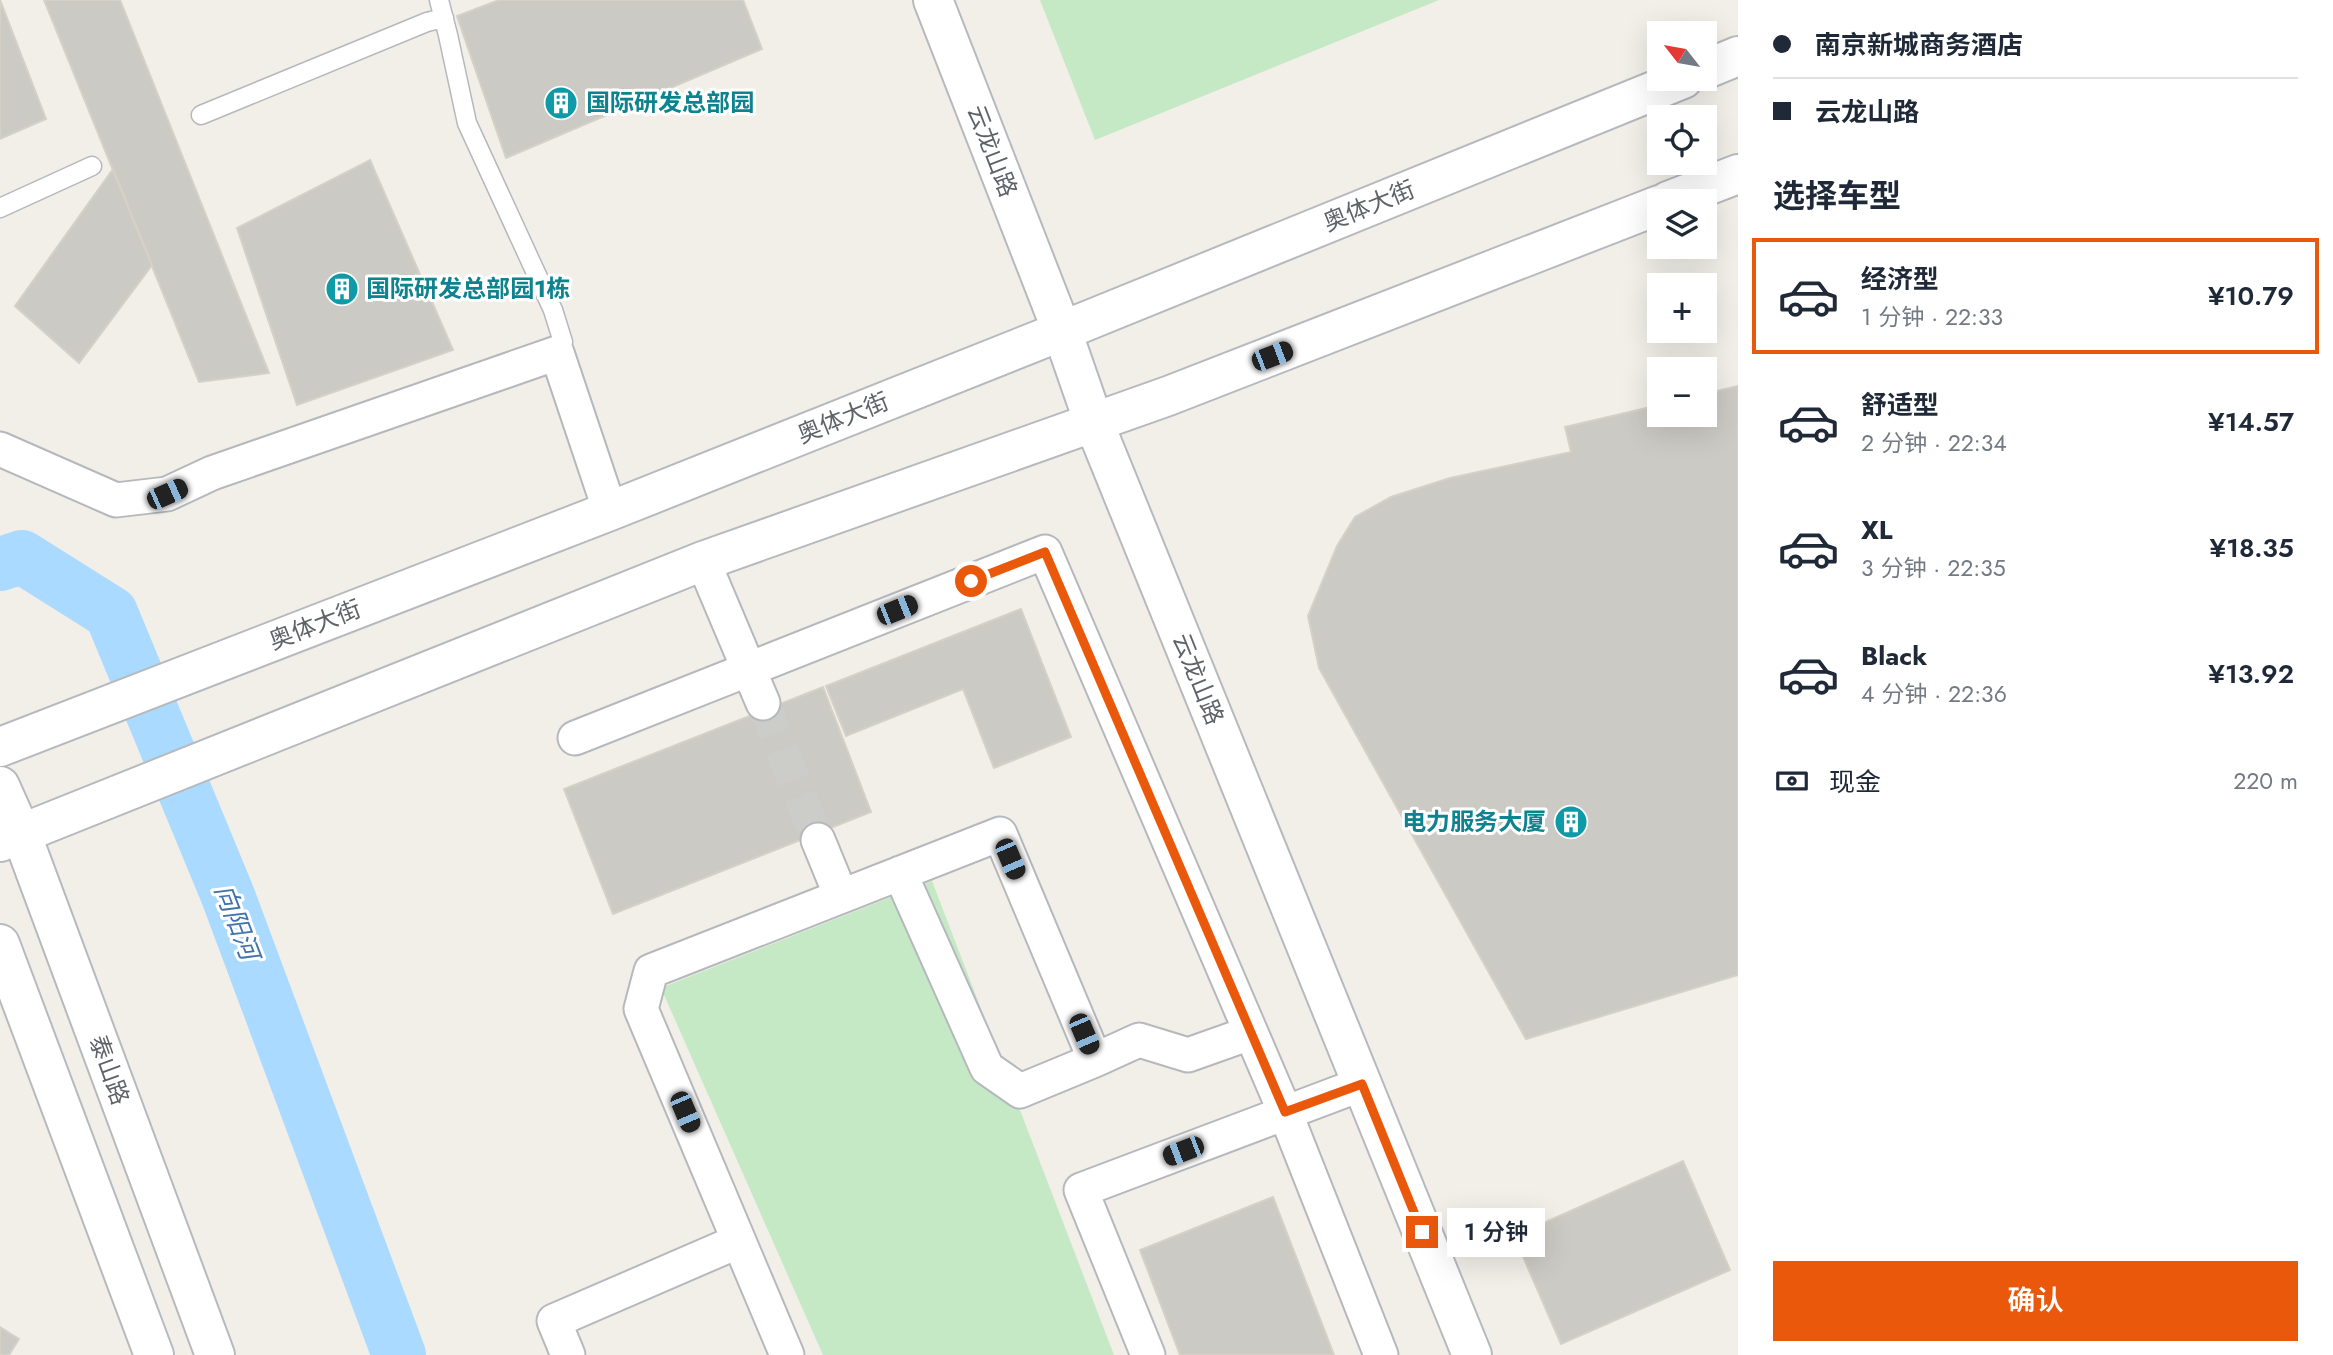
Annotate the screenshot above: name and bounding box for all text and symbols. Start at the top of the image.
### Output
north arrow [1647,21,1717,91]
map controls [1647,21,1717,427]
text: 南京新城商务酒店 [1815,26,2023,64]
building icon: 国际研发总部园 [542,84,580,122]
place label: 国际研发总部园 [586,85,754,120]
text: 云龙山路 [1815,93,1919,131]
street label: 云龙山路 [959,100,1026,202]
button: locate [1647,105,1717,175]
street label: 奥体大街 [1318,171,1420,240]
text: 选择车型 [1773,173,1901,219]
button: layers [1647,189,1717,259]
text: 经济型 [1861,260,1939,298]
icon: car [1777,265,1840,328]
building icon: 国际研发总部园1栋 [323,270,361,308]
place label: 国际研发总部园1栋 [366,271,570,306]
button: + [1647,273,1717,343]
text: ¥10.79 [2208,277,2294,315]
text: 1 分钟 · 22:33 [1861,300,2003,334]
car [1249,339,1296,373]
button: − [1647,357,1717,427]
street label: 奥体大街 [792,383,894,452]
text: 舒适型 [1861,386,1939,424]
icon: car [1777,391,1840,454]
text: ¥14.57 [2208,403,2294,441]
text: 2 分钟 · 22:34 [1861,426,2007,460]
car [144,476,191,512]
text: XL [1861,511,1893,549]
icon: car [1777,517,1840,580]
text: ¥18.35 [2209,529,2294,567]
text: 3 分钟 · 22:35 [1861,551,2006,585]
route start [955,565,987,597]
street label: 奥体大街 [264,591,366,658]
car [874,592,921,628]
street label: 云龙山路 [1164,628,1233,730]
text: Black [1861,637,1927,675]
icon: car [1777,643,1840,706]
text: ¥13.92 [2208,655,2294,693]
text: 4 分钟 · 22:36 [1861,677,2007,711]
icon: cash [1773,762,1811,800]
text: 现金 [1829,763,1881,801]
text: 220 m [2233,764,2298,798]
building icon: 电力服务大厦 [1552,803,1590,841]
place label: 电力服务大厦 [1402,804,1546,839]
car [993,836,1028,882]
water label: 向阳河 [205,879,271,970]
car [1067,1011,1102,1057]
street label: 泰山路 [81,1030,138,1110]
car [668,1089,703,1135]
car [1160,1134,1207,1168]
callout: 1 分钟 [1446,1208,1544,1256]
text: 1 分钟 [1464,1215,1528,1249]
route end [1406,1216,1438,1248]
button: 确认 [1773,1261,2298,1341]

